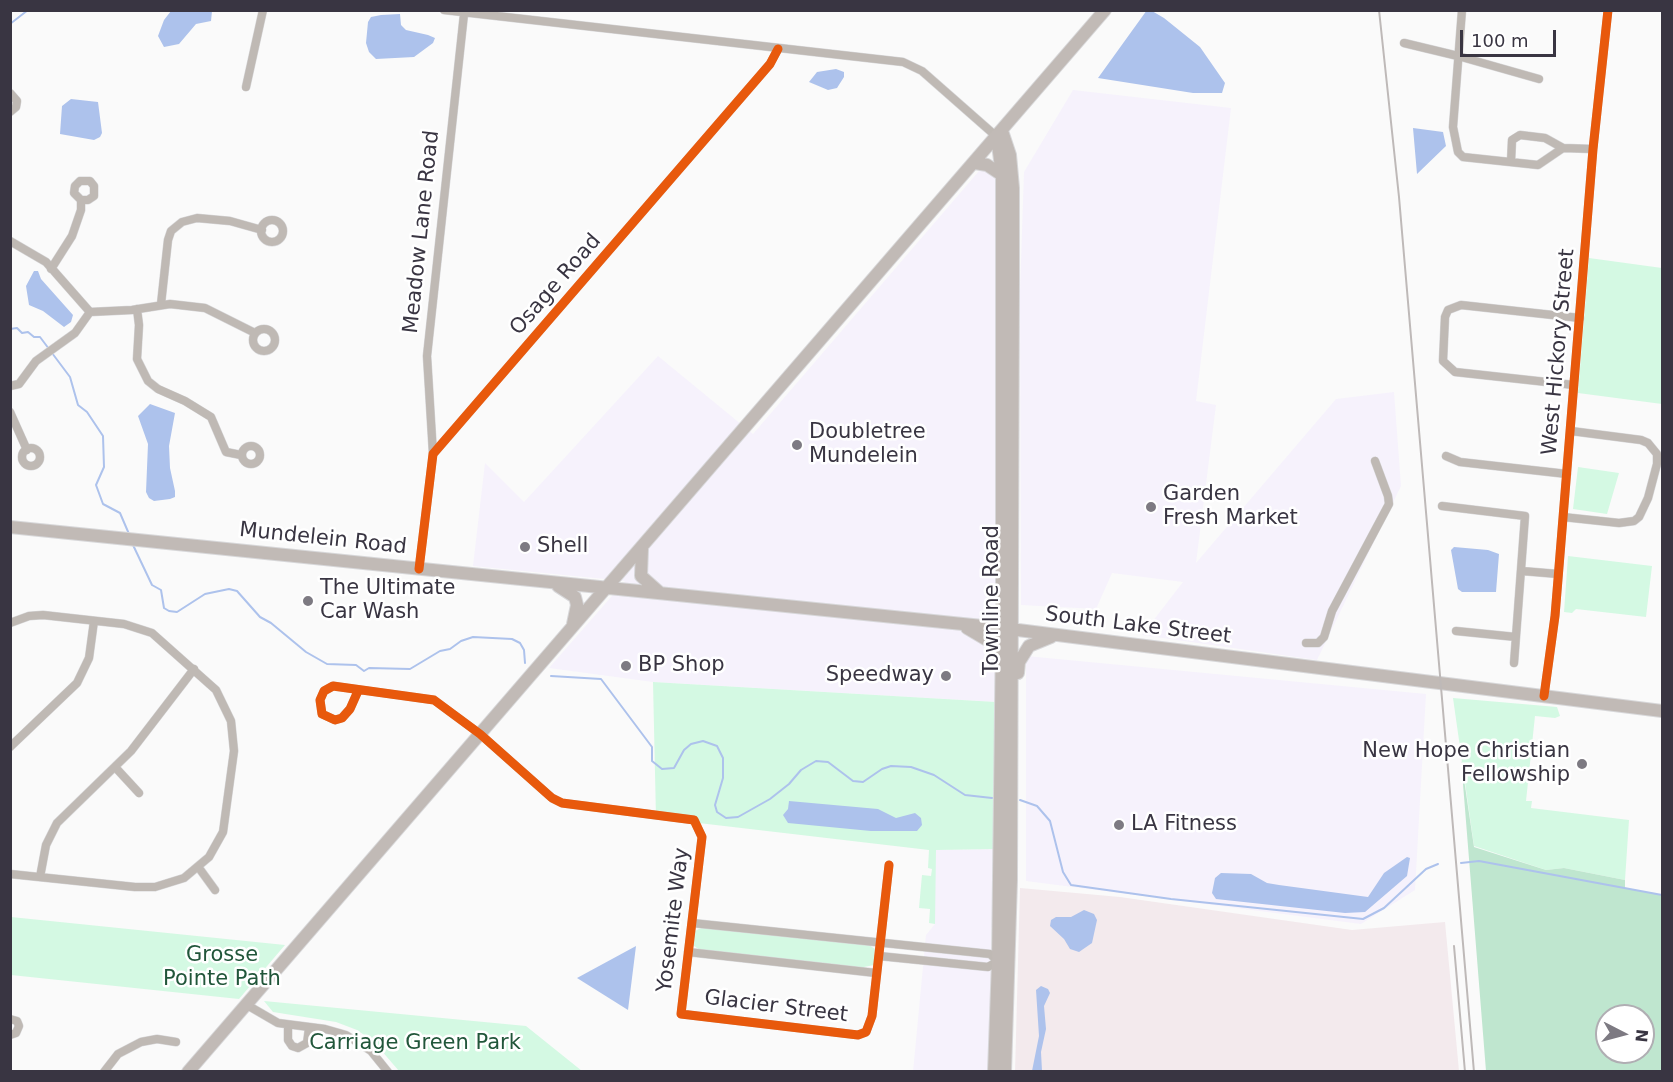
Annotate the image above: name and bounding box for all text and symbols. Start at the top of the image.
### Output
scale bar [1463,18,1559,56]
text: 100 m [1471,30,1529,51]
street label: Meadow Lane Road [399,129,445,335]
street label: Osage Road [505,229,607,341]
street label: West Hickory Street [1537,248,1581,456]
place label: Doubletree Mundelein [809,420,926,470]
marker: Doubletree Mundelein [790,438,804,452]
place label: Garden Fresh Market [1163,482,1298,532]
marker: Garden Fresh Market [1144,500,1158,514]
street label: Mundelein Road [238,518,408,560]
street label: Townline Road [980,525,1006,675]
place label: Shell [537,534,588,560]
marker: Shell [518,540,532,554]
place label: The Ultimate Car Wash [320,576,455,626]
marker: The Ultimate Car Wash [301,594,315,608]
street label: South Lake Street [1044,602,1232,650]
place label: BP Shop [638,653,725,679]
marker: BP Shop [619,659,633,673]
place label: Speedway [826,663,934,689]
marker: Speedway [939,669,953,683]
place label: New Hope Christian Fellowship [1362,739,1570,789]
marker: New Hope Christian Fellowship [1575,757,1589,771]
place label: LA Fitness [1131,812,1237,838]
marker: LA Fitness [1112,818,1126,832]
street label: Yosemite Way [653,846,695,994]
park label: Grosse Pointe Path [163,943,281,993]
street label: Glacier Street [703,986,849,1028]
north arrow [1595,1004,1655,1064]
text: N [1631,1028,1652,1043]
park label: Carriage Green Park [309,1031,521,1057]

